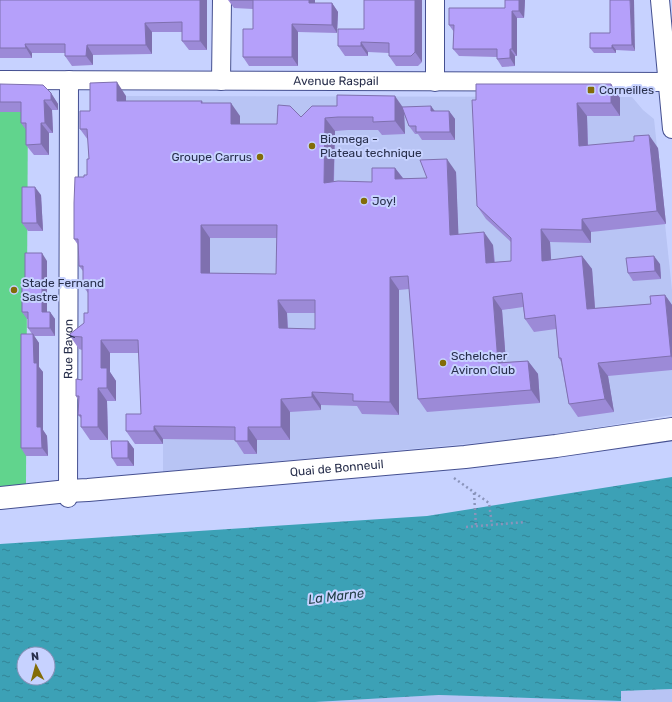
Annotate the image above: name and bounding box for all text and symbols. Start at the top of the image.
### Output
street label: Avenue Raspail [293,74,379,88]
place label: Corneilles [599,83,654,97]
marker: Corneilles [586,85,596,95]
place label: Biomega - Plateau technique [320,132,422,160]
marker: Biomega - Plateau technique [307,141,317,151]
place label: Groupe Carrus [171,150,252,164]
marker: Groupe Carrus [255,152,265,162]
place label: Joy! [372,194,396,208]
marker: Joy! [359,196,369,206]
place label: Stade Fernand Sastre [22,276,104,304]
marker: Stade Fernand Sastre [9,285,19,295]
street label: Rue Bayon [61,319,75,379]
place label: Schelcher Aviron Club [451,349,515,377]
marker: Schelcher Aviron Club [438,358,448,368]
street label: Quai de Bonneuil [289,457,384,479]
water label: La Marne [307,585,365,607]
north arrow [16,646,56,686]
text: N [30,650,40,663]

